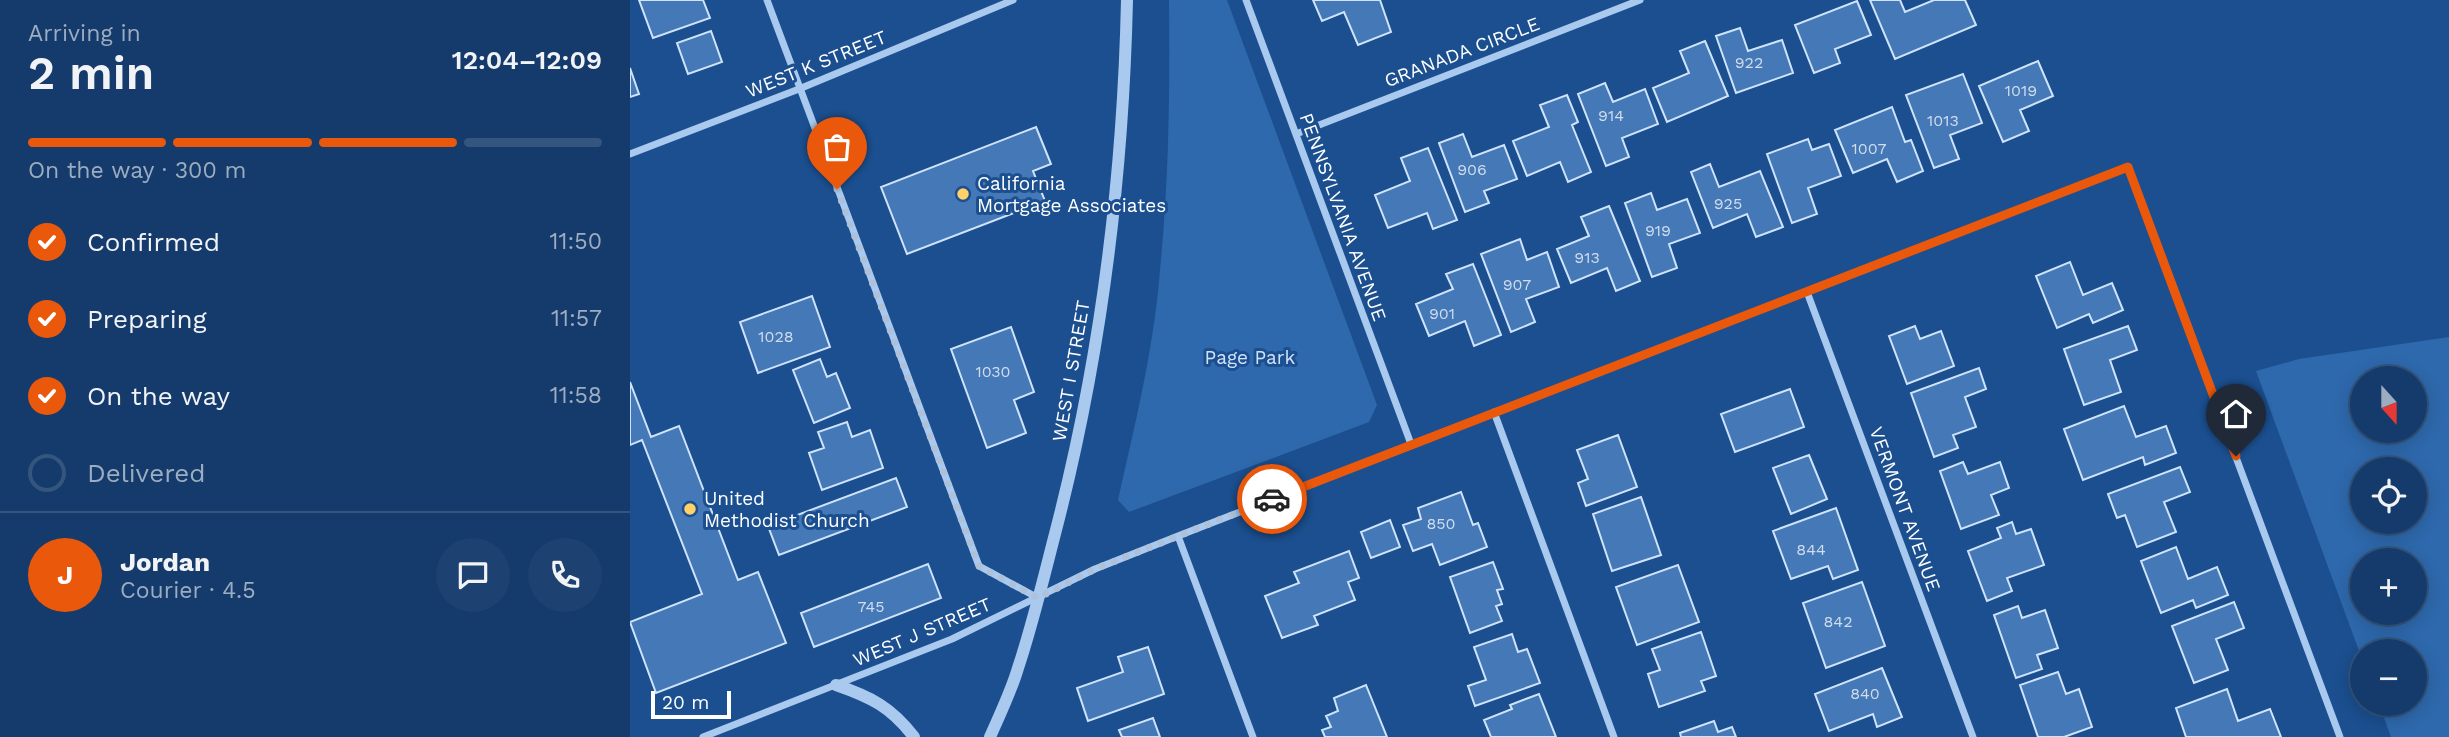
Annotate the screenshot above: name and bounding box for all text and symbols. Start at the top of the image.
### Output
street label: GRANADA CIRCLE [1381,12,1543,92]
text: Arriving in [28,20,141,47]
street label: WEST K STREET [742,25,890,103]
text: 12:04–12:09 [452,45,602,75]
text: 2 min [28,46,154,100]
house number: 922 [1735,53,1763,72]
house number: 1019 [2005,81,2037,100]
house number: 914 [1598,106,1624,125]
street label: PENNSYLVANIA AVENUE [1295,110,1391,324]
house number: 1013 [1927,111,1959,130]
pin [807,117,867,189]
icon: bag [818,128,856,166]
house number: 1007 [1852,139,1886,158]
text: On the way · 300 m [28,157,246,184]
house number: 906 [1457,160,1487,179]
place label: California Mortgage Associates [977,172,1166,217]
marker: California Mortgage Associates [955,186,971,202]
house number: 925 [1714,194,1742,213]
house number: 919 [1645,221,1671,240]
icon: check [28,223,66,261]
text: Confirmed [87,227,220,257]
text: 11:50 [550,228,602,255]
house number: 913 [1574,248,1600,267]
house number: 907 [1503,275,1531,294]
street label: WEST I STREET [1047,299,1095,443]
icon: check [28,300,66,338]
text: Preparing [87,304,207,334]
house number: 901 [1429,304,1455,323]
text: 11:57 [551,305,602,332]
house number: 1028 [758,327,794,346]
park label: Page Park [1205,346,1296,369]
house number: 1030 [975,362,1011,381]
north arrow [2350,366,2427,443]
map controls [2350,366,2427,716]
icon: check [28,377,66,415]
text: On the way [87,381,230,411]
text: 11:58 [550,382,602,409]
pin [2206,384,2266,456]
icon: home [2217,395,2255,433]
street label: VERMONT AVENUE [1865,424,1945,594]
button: locate [2350,457,2427,534]
text: Delivered [87,458,206,488]
courier [1237,464,1307,534]
icon: car [1253,480,1291,518]
place label: United Methodist Church [704,487,870,532]
marker: United Methodist Church [682,501,698,517]
house number: 850 [1426,514,1456,533]
button: chat [436,538,510,612]
button: phone [528,538,602,612]
house number: 844 [1796,540,1826,559]
text: Jordan [120,547,210,577]
button: + [2350,548,2427,625]
text: J [57,560,73,590]
text: Courier · 4.5 [120,577,256,604]
street label: WEST J STREET [850,593,994,671]
house number: 745 [858,597,885,616]
house number: 842 [1824,612,1852,631]
button: − [2350,639,2427,716]
house number: 840 [1850,684,1880,703]
scale bar [651,688,732,720]
text: 20 m [662,691,709,714]

